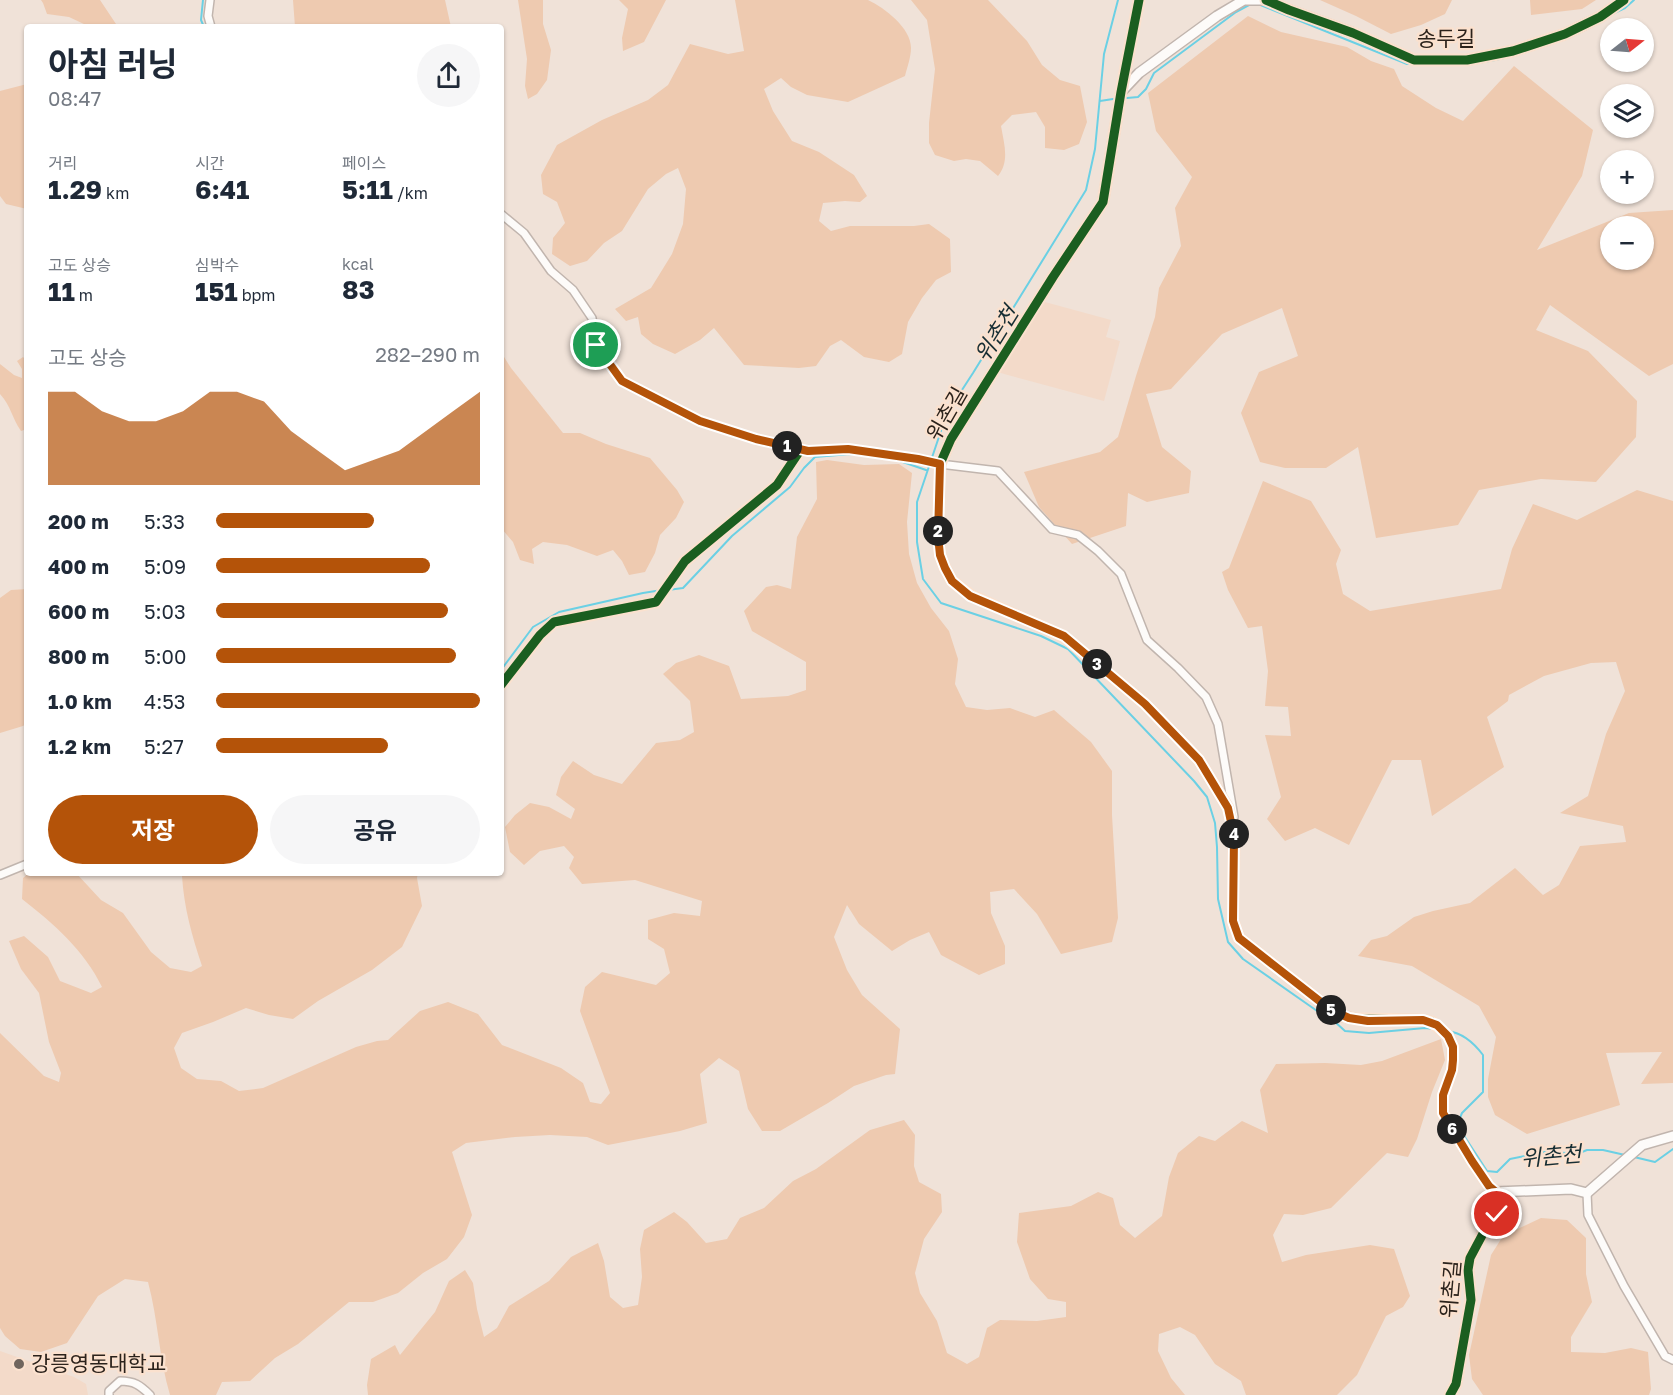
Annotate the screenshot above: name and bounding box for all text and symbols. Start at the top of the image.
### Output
north arrow [1600,18,1654,72]
map controls [1600,18,1654,270]
street label: 송두길 [1417,25,1475,51]
text: 아침 러닝 [48,44,178,83]
button: share [417,44,480,107]
button: layers [1600,84,1654,138]
text: 08:47 [48,86,101,110]
button: + [1600,150,1654,204]
text: 거리 [48,153,77,173]
text: 시간 [195,153,224,173]
text: 페이스 [342,153,386,173]
text: 1.29 [48,174,102,205]
text: 6:41 [195,174,249,205]
text: 5:11 [342,174,393,205]
text: km [102,183,129,203]
text: /km [393,183,428,203]
button: − [1600,216,1654,270]
text: kcal [342,254,374,274]
text: 고도 상승 [48,255,111,275]
text: 심박수 [195,255,239,275]
text: 83 [342,274,375,305]
text: 11 [48,276,75,307]
text: 151 [195,276,238,307]
text: m [75,285,93,305]
text: bpm [238,285,275,305]
water label: 위촌천 [968,298,1025,367]
pin [570,319,621,370]
icon: arrive [579,328,612,361]
text: 282–290 m [375,342,480,366]
text: 고도 상승 [48,345,127,369]
street label: 위촌길 [920,382,972,445]
pin: 1 [772,431,802,461]
text: 1 [783,436,791,456]
text: 200 m [48,509,109,533]
text: 5:33 [144,509,185,533]
pin: 2 [923,516,953,546]
text: 2 [933,521,943,541]
text: 400 m [48,554,109,578]
text: 5:09 [144,554,186,578]
text: 600 m [48,599,109,623]
text: 5:03 [144,599,186,623]
text: 800 m [48,644,109,668]
text: 5:00 [144,644,186,668]
pin: 3 [1082,649,1112,679]
text: 3 [1092,654,1102,674]
text: 1.0 km [48,689,112,713]
text: 4:53 [144,689,186,713]
text: 1.2 km [48,734,111,758]
text: 5:27 [144,734,184,758]
button: 저장 [48,795,258,864]
button: 공유 [270,795,480,864]
pin: 4 [1219,819,1249,849]
text: 4 [1229,824,1239,844]
pin: 5 [1316,995,1346,1025]
text: 5 [1326,1000,1336,1020]
pin: 6 [1437,1114,1467,1144]
text: 6 [1447,1119,1457,1139]
water label: 위촌천 [1520,1139,1585,1172]
pin [1471,1188,1522,1239]
icon: check [1480,1197,1513,1230]
street label: 위촌길 [1435,1259,1465,1319]
place label: 강릉영동대학교 [31,1350,166,1376]
marker: 강릉영동대학교 [12,1357,26,1371]

